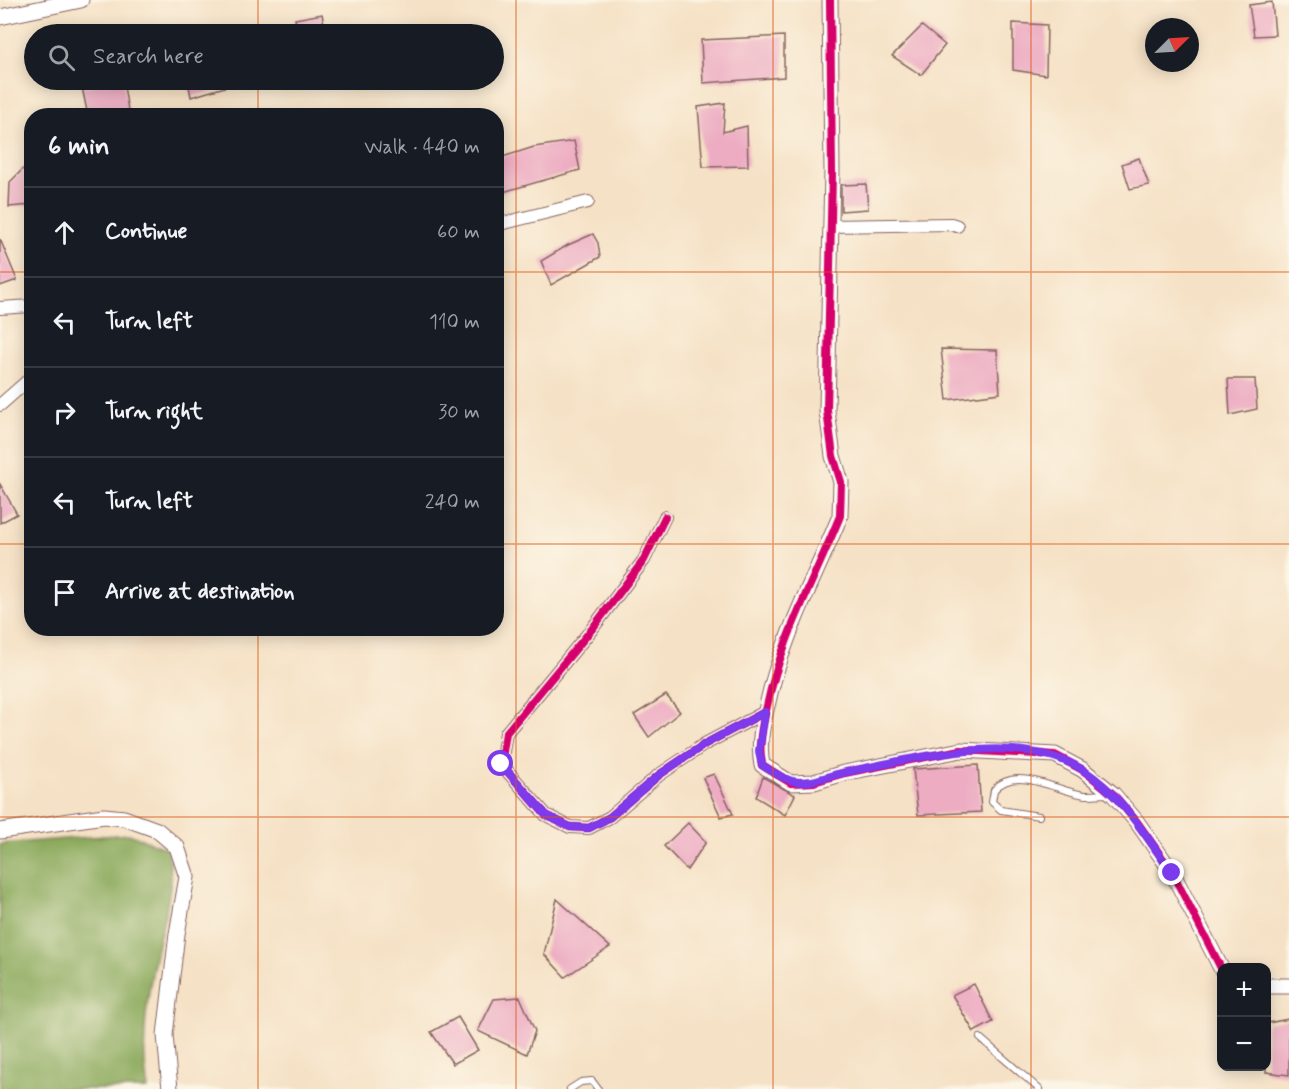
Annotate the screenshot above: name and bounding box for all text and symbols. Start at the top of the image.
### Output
north arrow [1145,18,1199,72]
search box [24,24,504,90]
icon: search [45,41,78,74]
text: Search here [93,43,204,71]
text: 6 min [48,130,110,164]
text: Walk · 440 m [364,134,480,161]
icon: ahead [48,216,81,249]
text: Continue [105,218,187,246]
text: 60 m [437,219,480,246]
icon: left [48,306,81,339]
text: Turn left [105,308,193,336]
text: 110 m [429,309,480,336]
icon: right [48,396,81,429]
text: Turn right [105,398,203,426]
text: 30 m [438,399,480,426]
icon: left [48,486,81,519]
text: Turn left [105,488,193,516]
text: 240 m [425,489,480,516]
icon: arrive [48,576,81,609]
text: Arrive at destination [105,578,295,606]
route start [487,750,513,776]
route end [1158,859,1184,885]
map controls [1217,963,1271,1071]
button: + [1217,963,1271,1017]
button: − [1217,1017,1271,1071]

